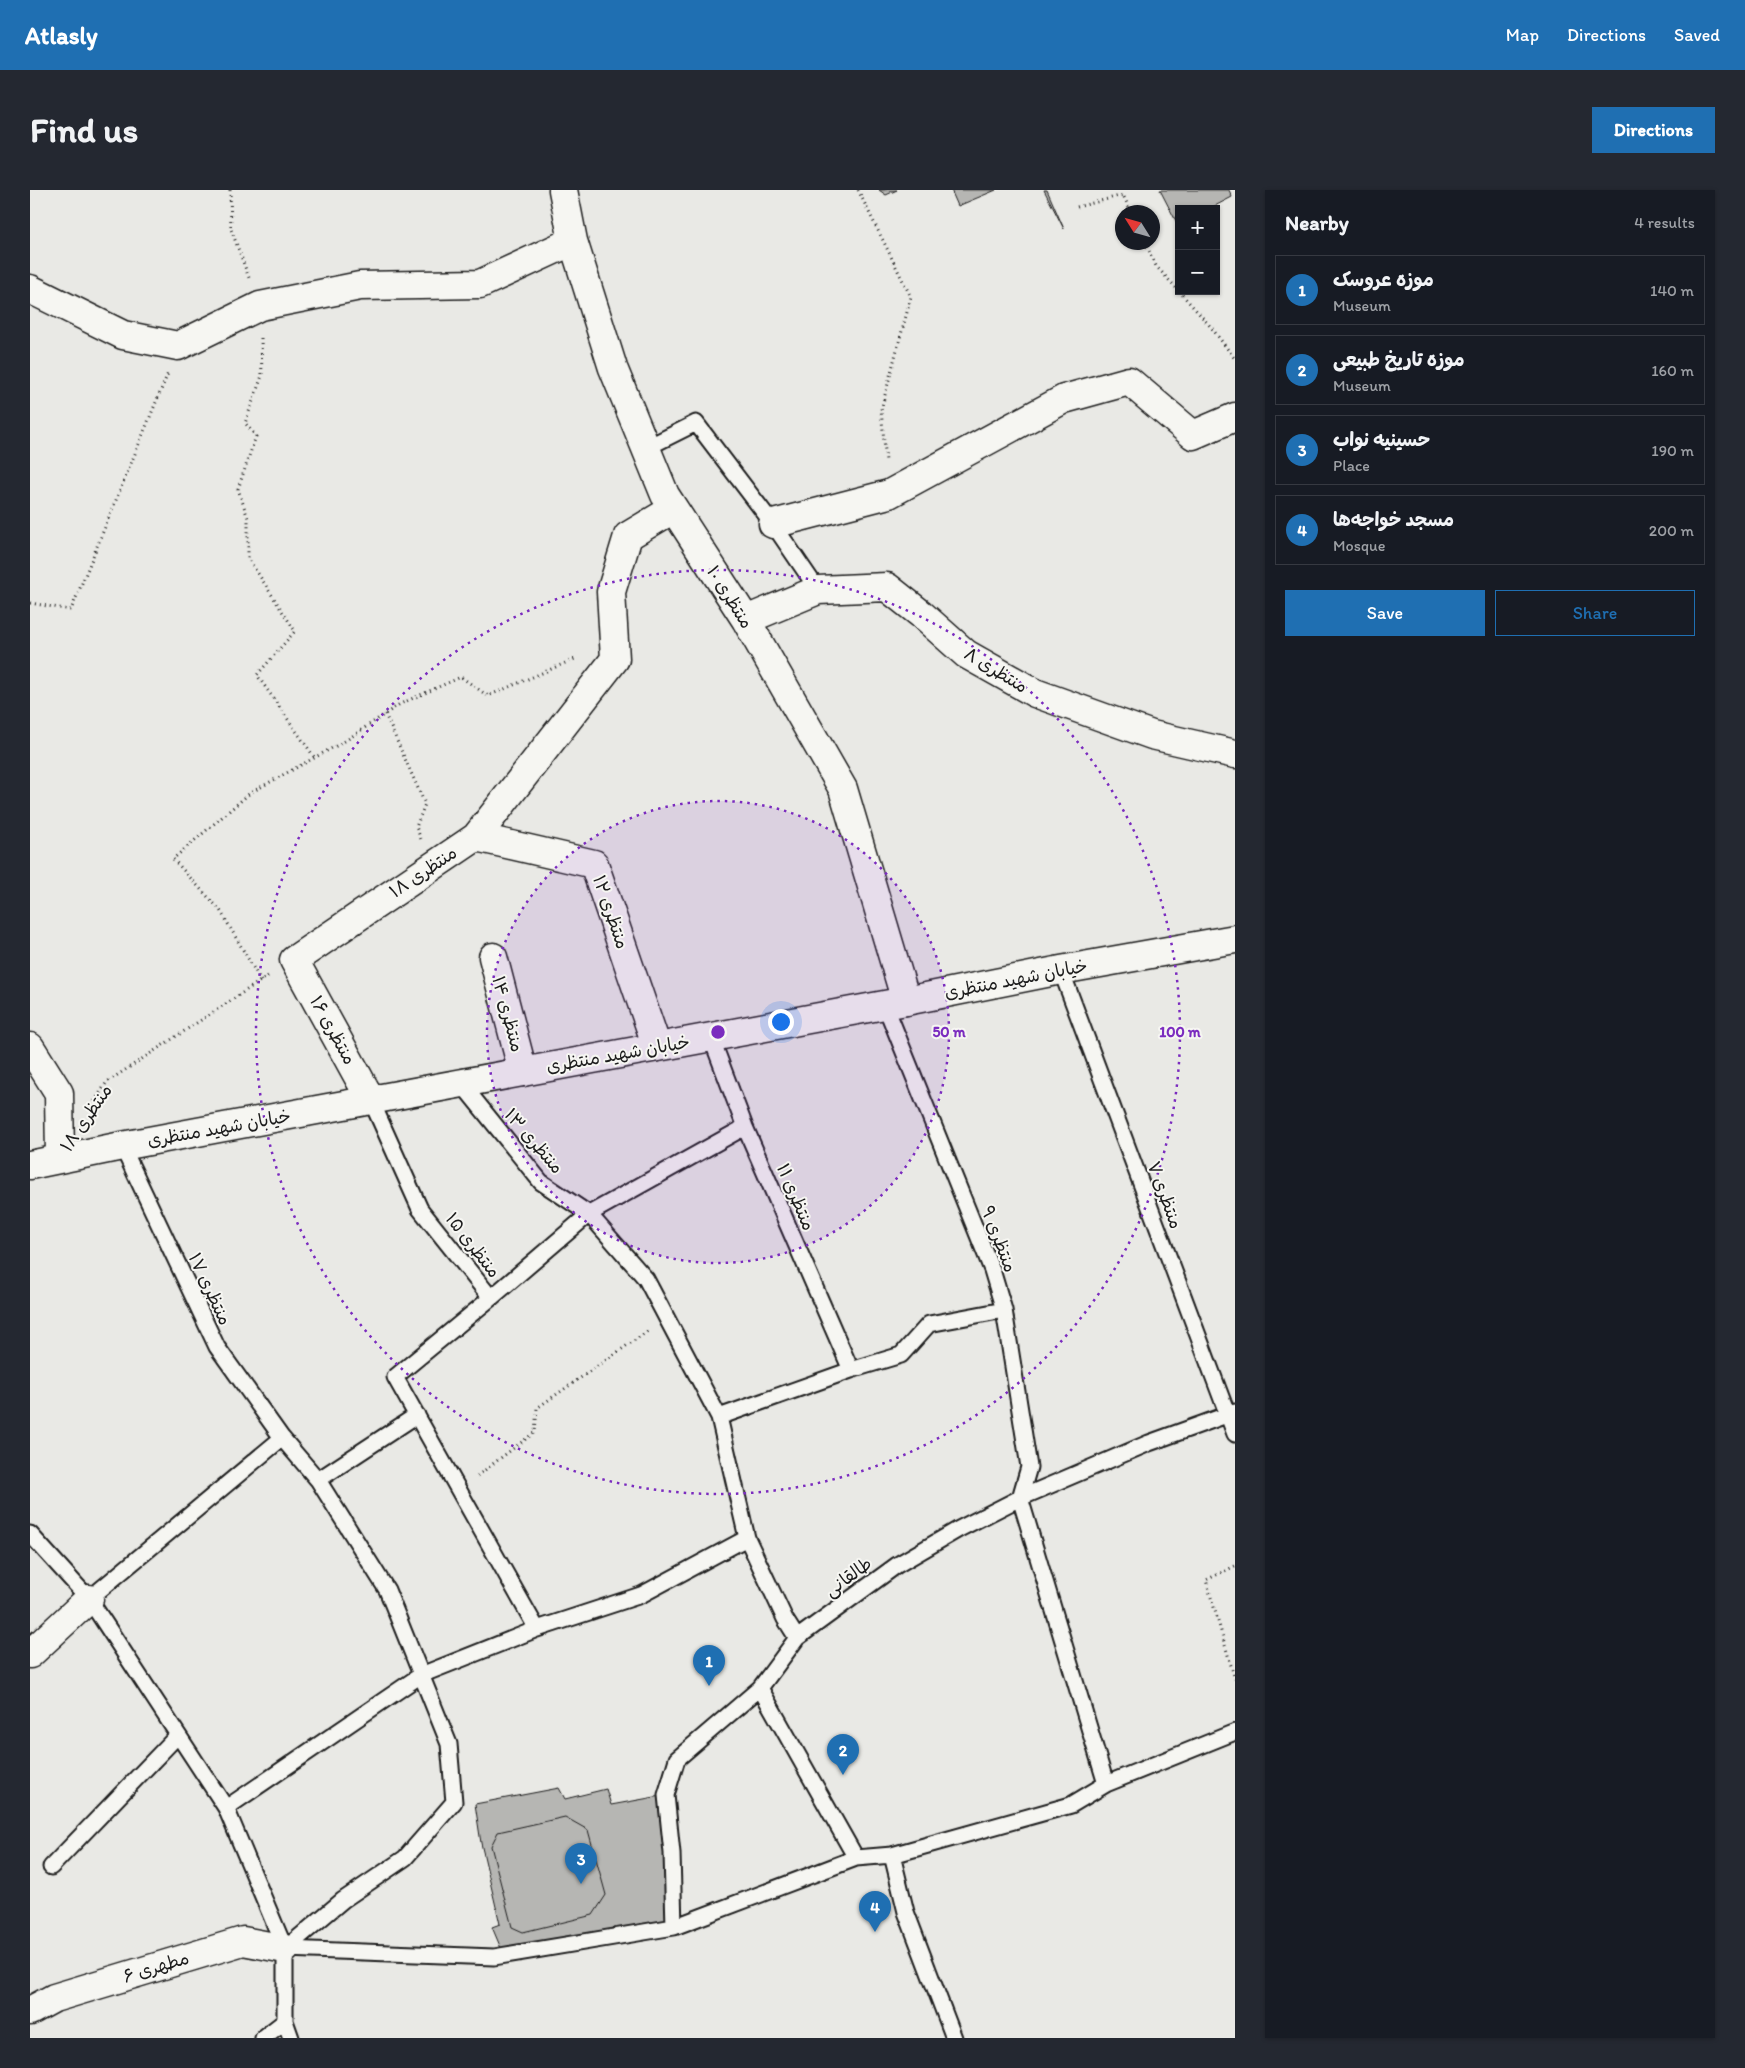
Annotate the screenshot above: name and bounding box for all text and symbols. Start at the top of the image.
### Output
text: Atlasly [25,21,98,50]
text: Map [1506,24,1539,46]
text: Directions [1567,24,1646,46]
text: Saved [1674,24,1720,46]
button: Directions [1592,107,1715,153]
text: Find us [30,109,138,151]
north arrow [1115,205,1160,250]
map controls [1175,205,1220,295]
button: + [1175,205,1220,250]
text: Nearby [1285,210,1349,235]
text: 4 results [1634,213,1695,232]
button: − [1175,250,1220,295]
text: موزه عروسک [1333,268,1434,291]
text: 1 [1298,281,1306,300]
text: 140 m [1650,281,1694,300]
text: Museum [1333,296,1391,315]
text: موزه تاریخ طبیعی [1333,348,1465,371]
text: 2 [1298,361,1306,380]
text: 160 m [1651,361,1694,380]
text: Museum [1333,376,1391,395]
text: حسینیه نواب [1333,428,1430,451]
text: 3 [1298,441,1306,460]
text: 190 m [1651,441,1694,460]
text: Place [1333,456,1370,475]
text: مسجد خواجه‌ها [1333,508,1454,531]
text: 4 [1297,521,1307,540]
text: 200 m [1649,521,1694,540]
text: Mosque [1333,536,1386,555]
street label: منتظری ۱۰ [702,561,758,633]
button: Save [1285,590,1485,636]
button: Share [1495,590,1695,636]
street label: منتظری ۸ [960,642,1032,698]
street label: منتظری ۱۸ [385,841,461,903]
street label: منتظری ۱۲ [588,872,634,952]
street label: خیابان شهید منتظری [943,954,1089,1004]
street label: منتظری ۱۴ [487,974,529,1054]
street label: منتظری ۱۶ [305,992,361,1068]
your location [768,1009,794,1035]
centre of rings [709,1023,727,1041]
text: 50 m [932,1023,966,1041]
text: 100 m [1159,1023,1201,1041]
street label: خیابان شهید منتظری [545,1031,691,1077]
street label: منتظری ۱۸ [55,1080,117,1156]
street label: منتظری ۱۳ [500,1104,568,1178]
street label: خیابان شهید منتظری [146,1105,292,1151]
street label: منتظری ۷ [1143,1158,1187,1232]
street label: منتظری ۱۱ [772,1160,820,1234]
street label: منتظری ۹ [976,1203,1022,1275]
street label: منتظری ۱۵ [441,1208,505,1282]
street label: منتظری ۱۷ [184,1249,236,1329]
street label: طالقانی [820,1552,876,1602]
pin: 1 [693,1645,725,1686]
pin: 2 [827,1734,859,1775]
pin: 3 [565,1843,597,1884]
pin: 4 [859,1891,891,1932]
street label: مطهری ۶ [120,1947,192,1987]

